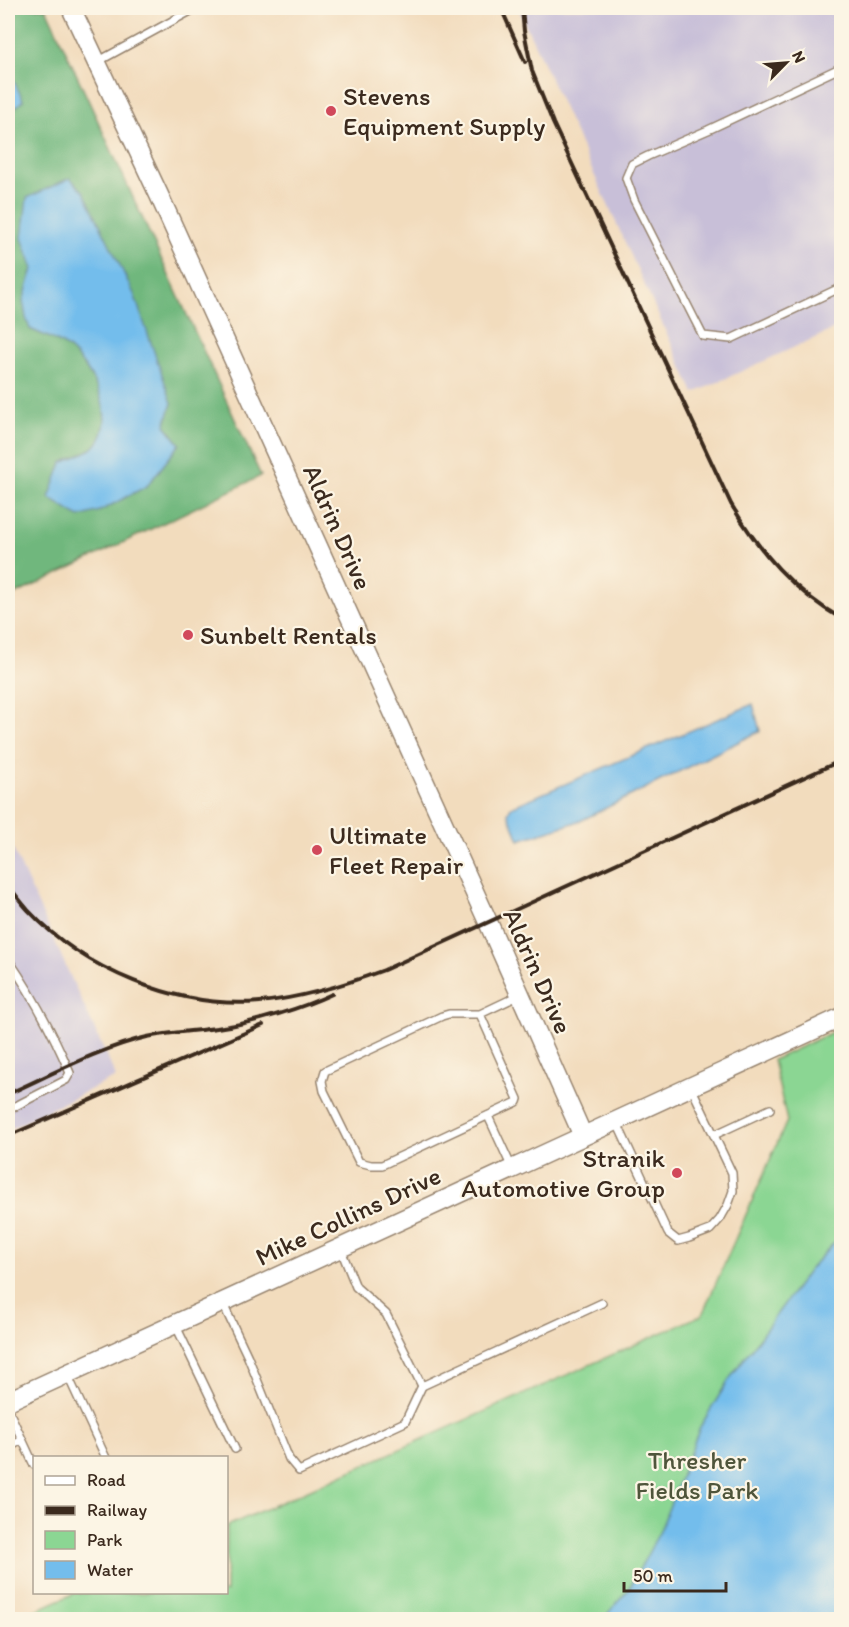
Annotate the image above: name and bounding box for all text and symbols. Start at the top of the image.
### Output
north arrow [756,33,816,93]
text: N [788,48,810,66]
place label: Stevens Equipment Supply [343,80,545,142]
marker: Stevens Equipment Supply [324,104,338,118]
street label: Aldrin Drive [296,459,380,595]
place label: Sunbelt Rentals [200,619,377,651]
marker: Sunbelt Rentals [181,628,195,642]
place label: Ultimate Fleet Repair [329,819,464,881]
marker: Ultimate Fleet Repair [310,843,324,857]
street label: Aldrin Drive [496,903,580,1039]
place label: Stranik Automotive Group [461,1142,666,1204]
street label: Mike Collins Drive [250,1159,446,1273]
marker: Stranik Automotive Group [670,1166,684,1180]
park label: Thresher Fields Park [635,1444,759,1506]
legend [33,1456,228,1594]
text: Road [87,1469,126,1491]
text: Railway [87,1499,148,1521]
text: Park [87,1529,122,1551]
scale bar [624,1555,726,1593]
text: Water [87,1559,133,1581]
text: 50 m [633,1565,673,1587]

